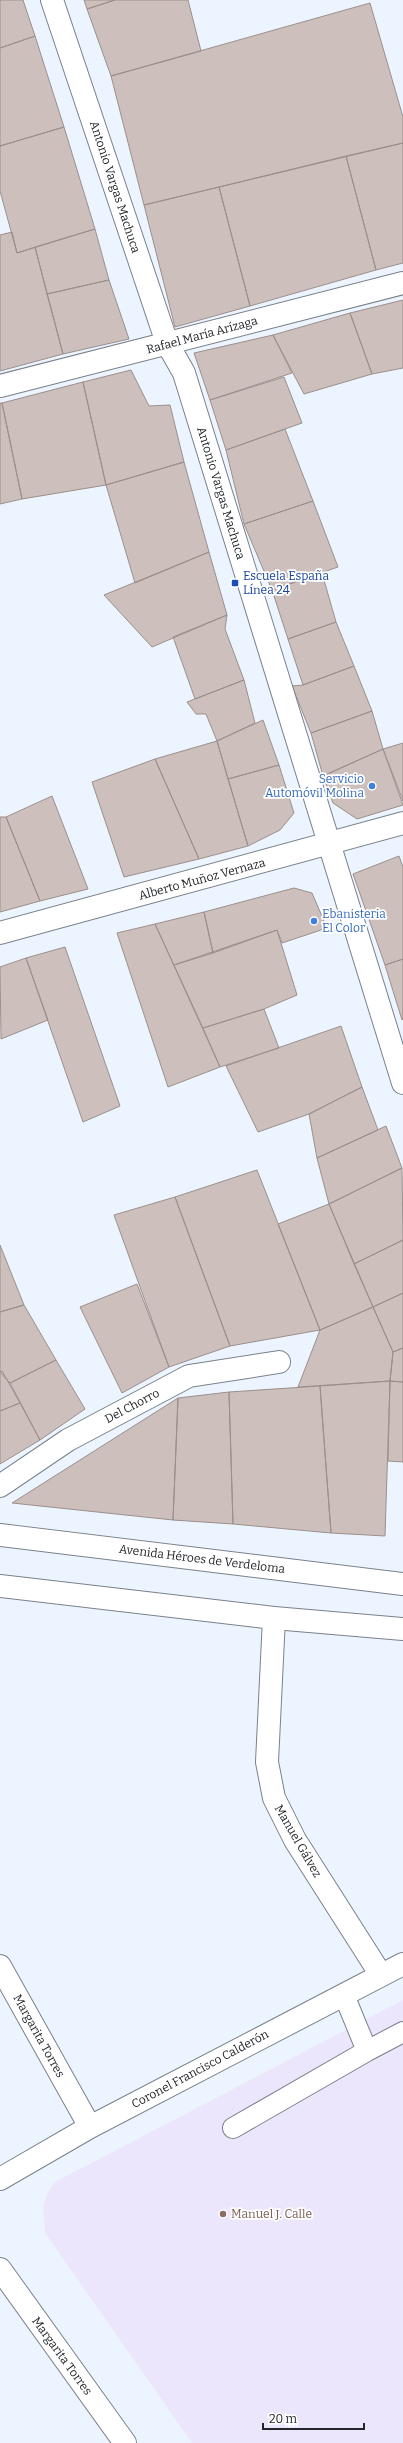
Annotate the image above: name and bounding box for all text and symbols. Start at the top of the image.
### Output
street label: Antonio Vargas Machuca [87,119,143,255]
street label: Rafael María Arízaga [145,313,259,357]
street label: Antonio Vargas Machuca [194,425,248,561]
place label: Escuela España Línea 24 [243,569,329,597]
marker: Escuela España Línea 24 [230,578,240,588]
place label: Servicio Automóvil Molina [265,772,364,800]
marker: Servicio Automóvil Molina [367,781,377,791]
street label: Alberto Muñoz Vernaza [137,855,267,903]
place label: Ebanisteria El Color [322,907,386,935]
marker: Ebanisteria El Color [309,916,319,926]
street label: Del Chorro [102,1386,162,1426]
street label: Avenida Héroes de Verdeloma [118,1542,286,1576]
street label: Manuel Gálvez [272,1802,325,1880]
street label: Margarita Torres [10,1992,68,2080]
street label: Coronel Francisco Calderón [129,2027,271,2111]
place label: Manuel J. Calle [231,2207,312,2221]
marker: Manuel J. Calle [218,2209,228,2219]
street label: Margarita Torres [29,2314,95,2398]
scale bar [263,2405,364,2431]
text: 20 m [269,2412,298,2426]

